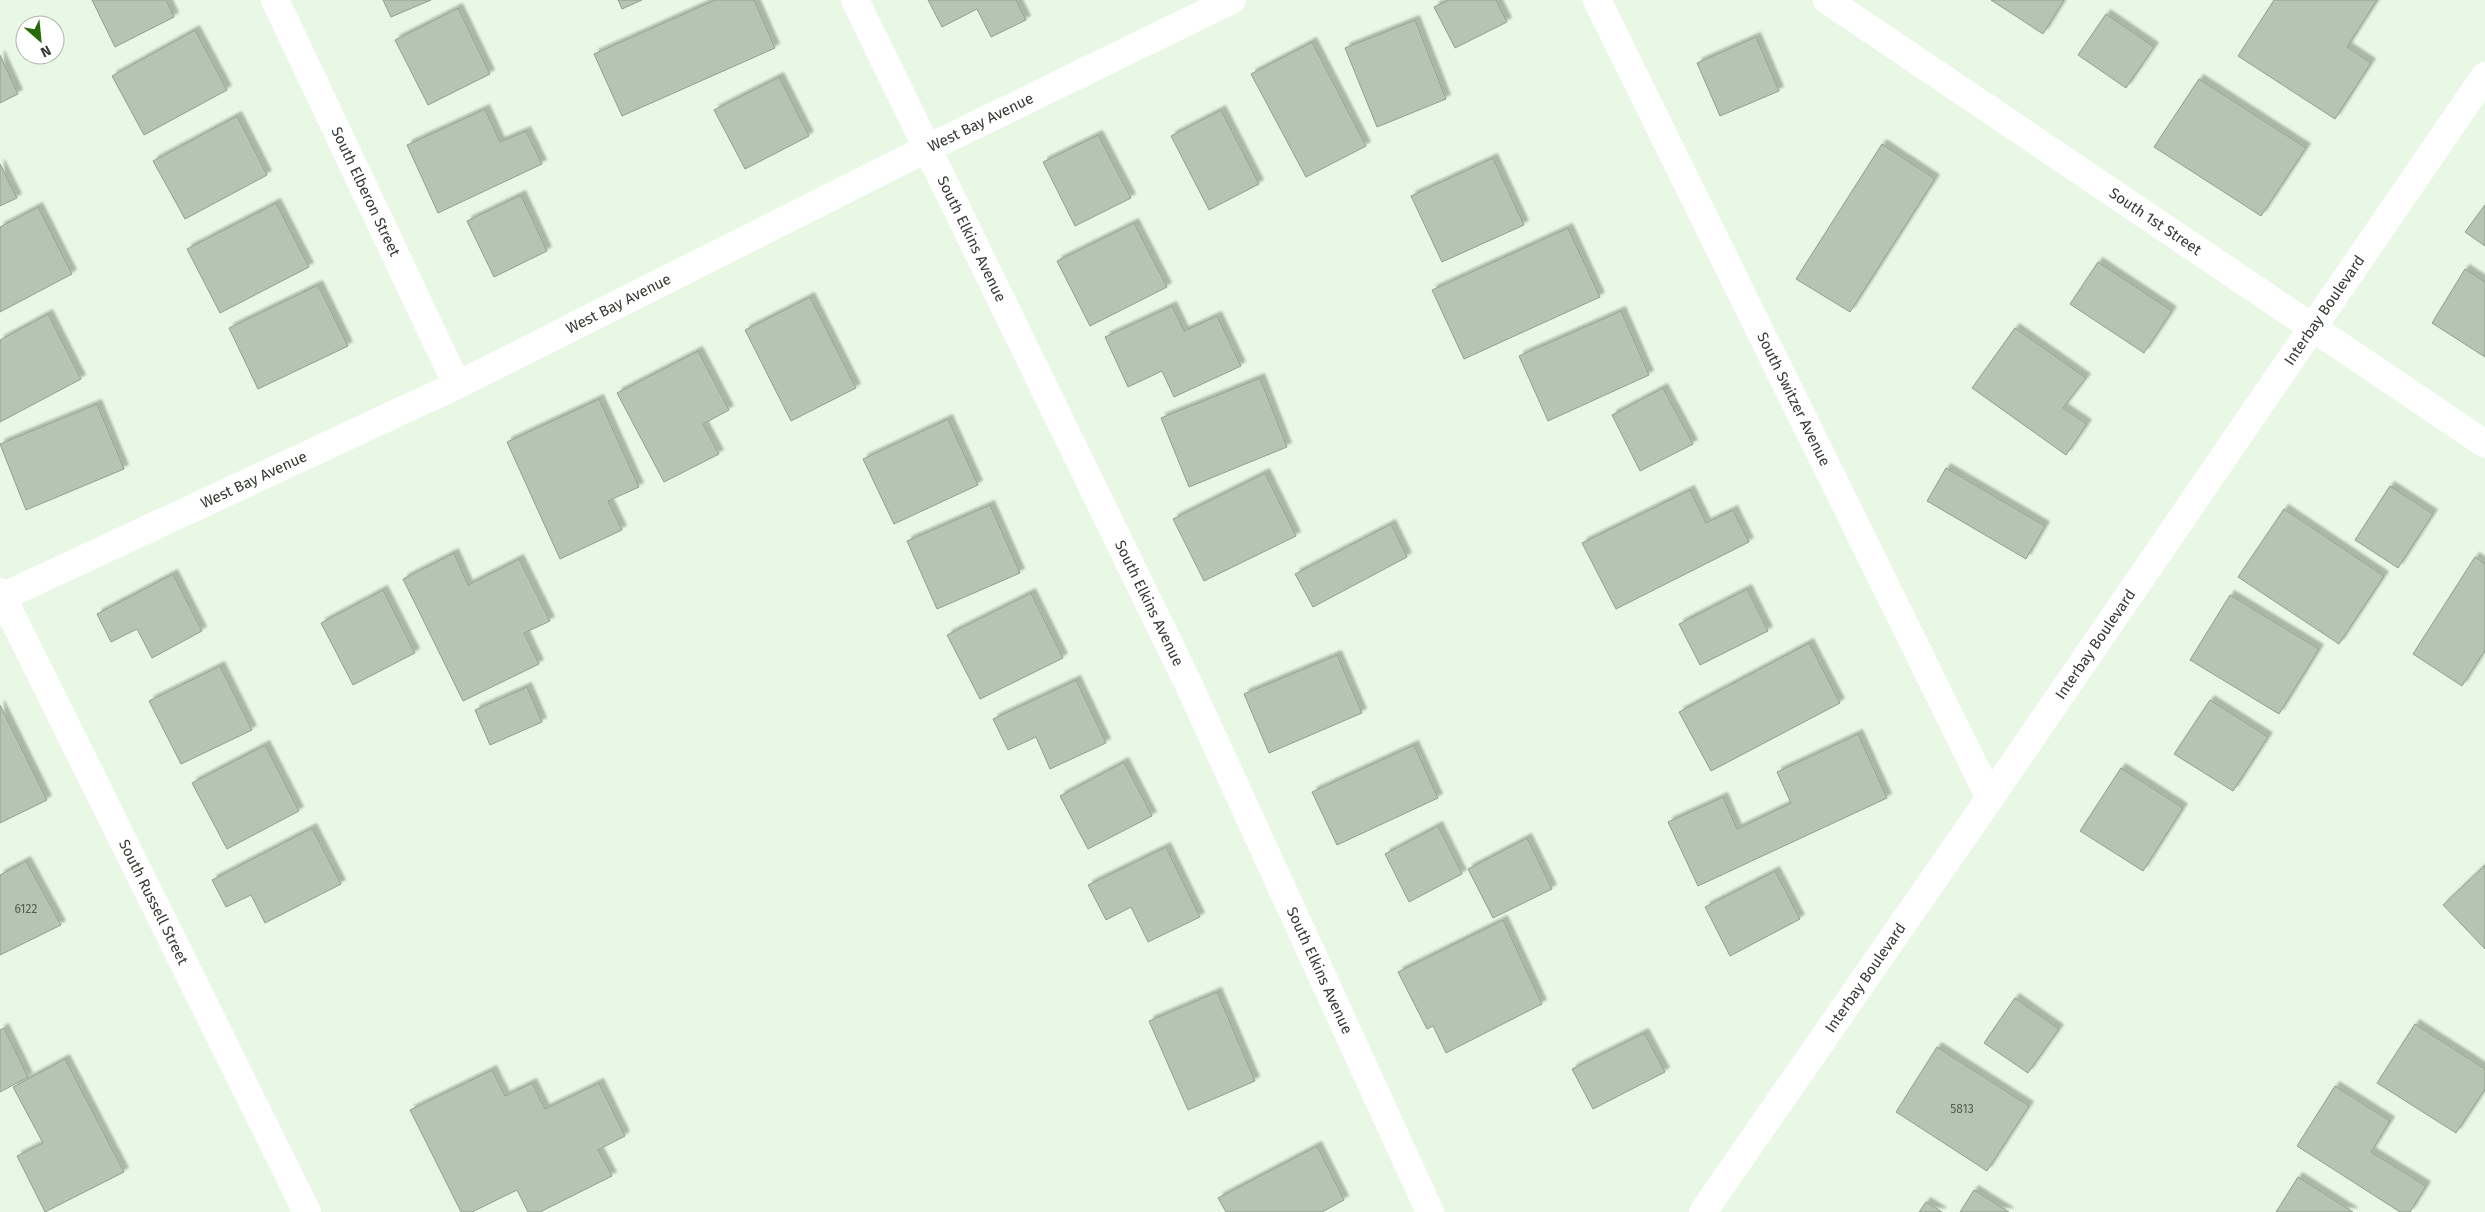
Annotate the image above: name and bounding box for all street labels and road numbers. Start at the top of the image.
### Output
street label: West Bay Avenue [925,89,1036,156]
street label: South Elberon Street [327,124,404,260]
street label: South Elkins Avenue [933,173,1010,305]
street label: South 1st Street [2106,184,2205,259]
street label: Interbay Boulevard [2280,252,2368,369]
street label: West Bay Avenue [563,270,674,338]
street label: South Switzer Avenue [1753,329,1834,469]
street label: West Bay Avenue [198,447,310,512]
street label: South Elkins Avenue [1111,537,1187,669]
street label: Interbay Boulevard [2051,586,2139,703]
street label: South Russell Street [115,837,192,968]
street label: South Elkins Avenue [1283,904,1356,1037]
street label: Interbay Boulevard [1821,920,1910,1036]

